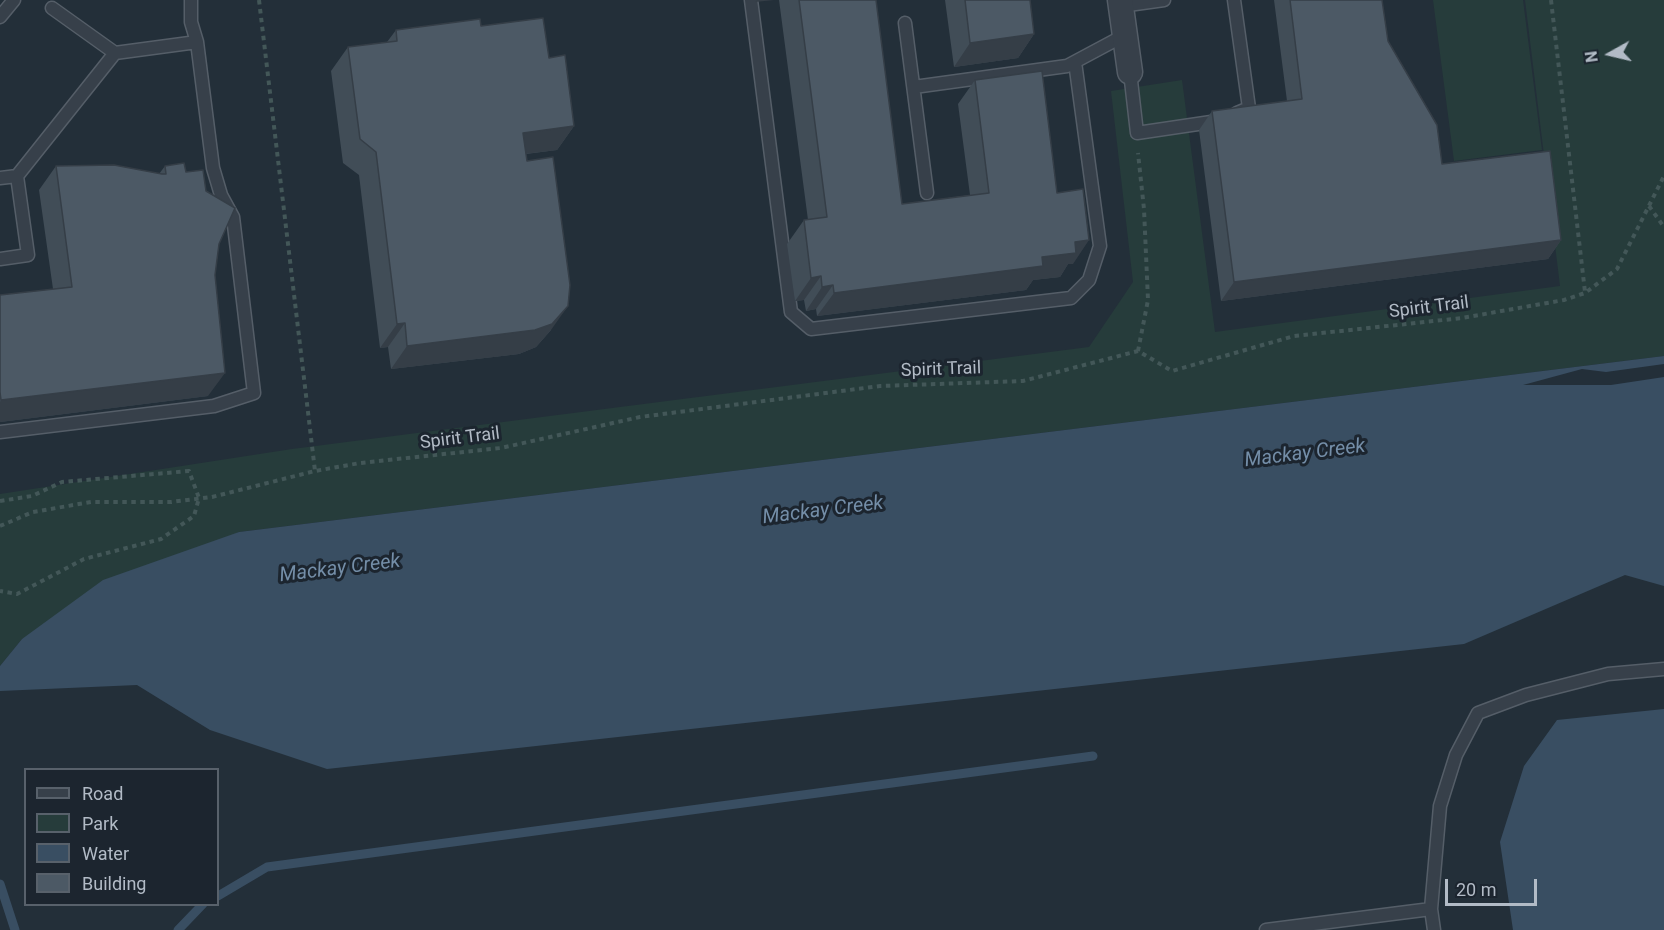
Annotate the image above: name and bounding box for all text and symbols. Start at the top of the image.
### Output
north arrow [1580,24,1640,84]
text: N [1581,50,1602,63]
street label: Spirit Trail [1388,292,1470,324]
street label: Spirit Trail [900,358,982,382]
street label: Spirit Trail [419,423,501,455]
water label: Mackay Creek [1243,435,1367,473]
water label: Mackay Creek [761,492,885,530]
water label: Mackay Creek [278,550,402,588]
legend [24,768,219,906]
text: Road [82,783,123,804]
text: Park [82,813,118,834]
text: Water [82,843,129,864]
scale bar [1448,867,1540,905]
text: Building [82,873,146,894]
text: 20 m [1456,879,1496,900]

